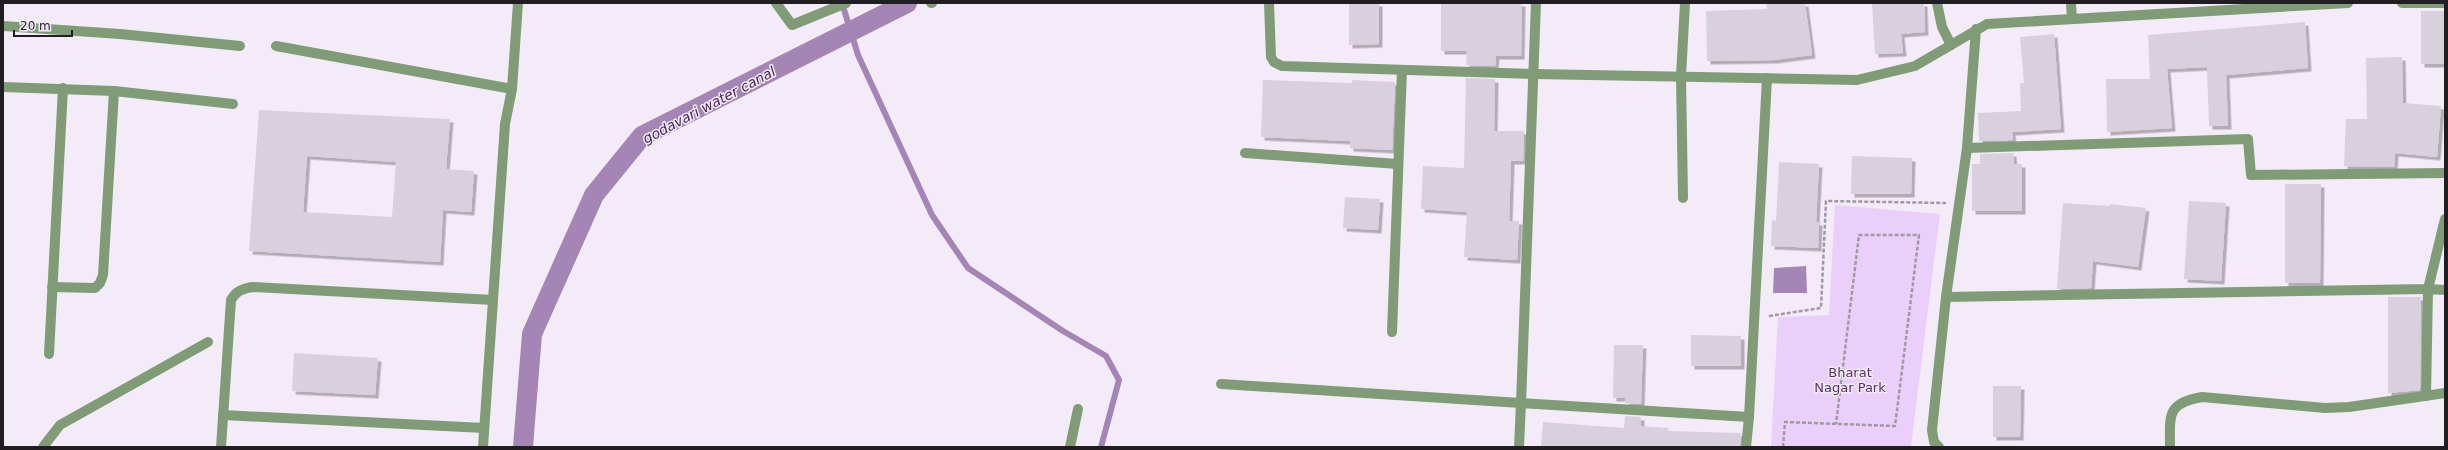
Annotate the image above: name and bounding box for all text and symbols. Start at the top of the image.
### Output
scale bar [14,12,72,38]
text: 20 m [20,19,51,33]
water label: godavari water canal [640,63,778,147]
park label: Bharat Nagar Park [1814,365,1886,395]

